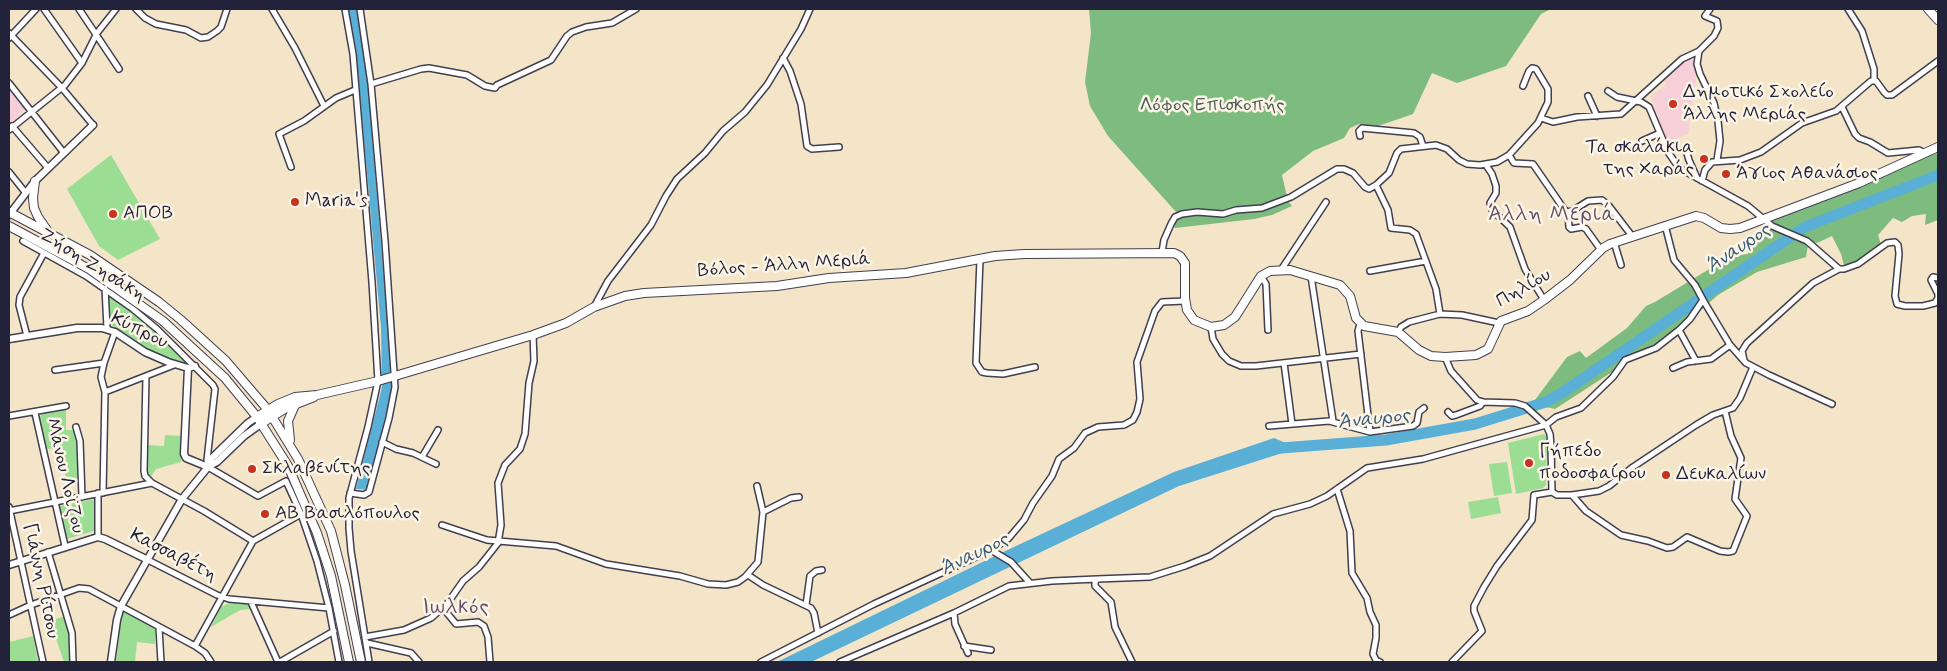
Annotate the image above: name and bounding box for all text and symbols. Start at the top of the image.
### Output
place label: Δημοτικό Σχολείο Άλλης Μεριάς [1683,82,1834,126]
park label: Λόφος Επισκοπής [1140,95,1284,117]
marker: Δημοτικό Σχολείο Άλλης Μεριάς [1667,98,1679,110]
place label: Τα σκαλάκια της Χαράς [1586,137,1694,181]
marker: Τα σκαλάκια της Χαράς [1698,153,1710,165]
place label: Άγιος Αθανάσιος [1736,163,1878,185]
marker: Άγιος Αθανάσιος [1720,168,1732,180]
place label: Maria's [305,191,368,213]
marker: Maria's [289,196,301,208]
place label: ΑΠΟΒ [123,203,174,225]
district label: Άλλη Μεριά [1487,203,1617,229]
marker: ΑΠΟΒ [107,208,119,220]
water label: Άναυρος [1702,219,1776,279]
street label: Ζήση Ζησάκη [35,224,149,308]
street label: Βόλος - Άλλη Μεριά [697,249,871,283]
street label: Πηλίου [1493,264,1555,314]
street label: Κύπρου [107,307,171,355]
water label: Άναυρος [1337,404,1411,436]
street label: Μάνου Λοϊζου [40,416,88,536]
place label: Γήπεδο ποδοσφαίρου [1539,441,1646,485]
marker: Γήπεδο ποδοσφαίρου [1523,457,1535,469]
place label: Σκλαβενίτης [262,458,370,480]
marker: Σκλαβενίτης [246,463,258,475]
place label: Δευκαλίων [1676,464,1766,486]
marker: Δευκαλίων [1660,469,1672,481]
place label: ΑΒ Βασιλόπουλος [275,503,420,525]
marker: ΑΒ Βασιλόπουλος [259,508,271,520]
street label: Γιάννη Ρίτσου [17,521,63,641]
street label: Κασσαβέτη [126,524,220,588]
water label: Άναυρος [937,528,1013,582]
district label: Ιωλκός [422,596,490,622]

